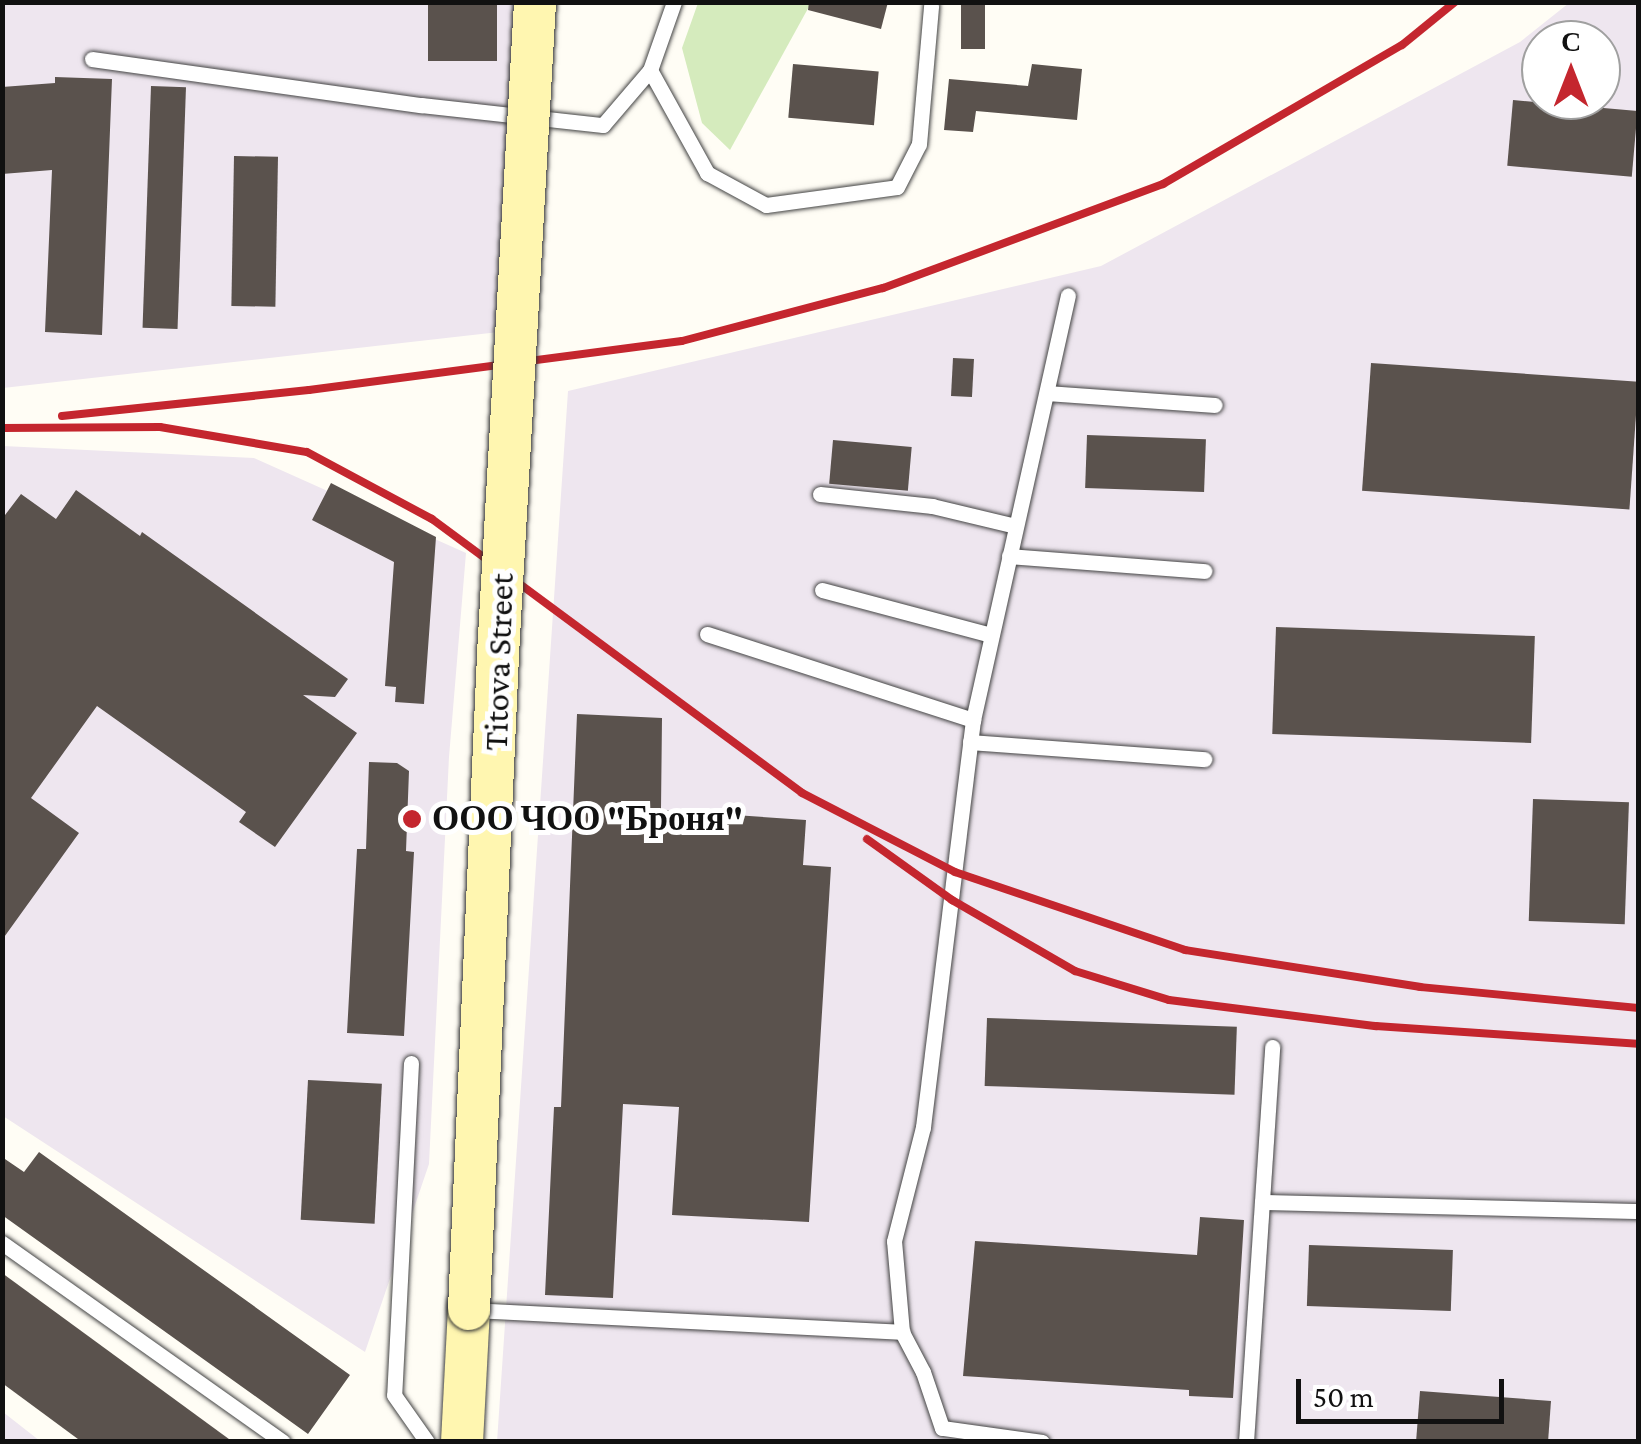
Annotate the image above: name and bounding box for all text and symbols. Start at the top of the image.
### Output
north arrow [1521,20,1621,120]
text: С [1561,26,1581,57]
street label: Titova Street [475,573,523,751]
place label: ООО ЧОО "Броня" [432,798,743,840]
marker: ООО ЧОО "Броня" [401,808,423,830]
scale bar [1301,1359,1508,1421]
text: 50 m [1313,1380,1374,1413]

